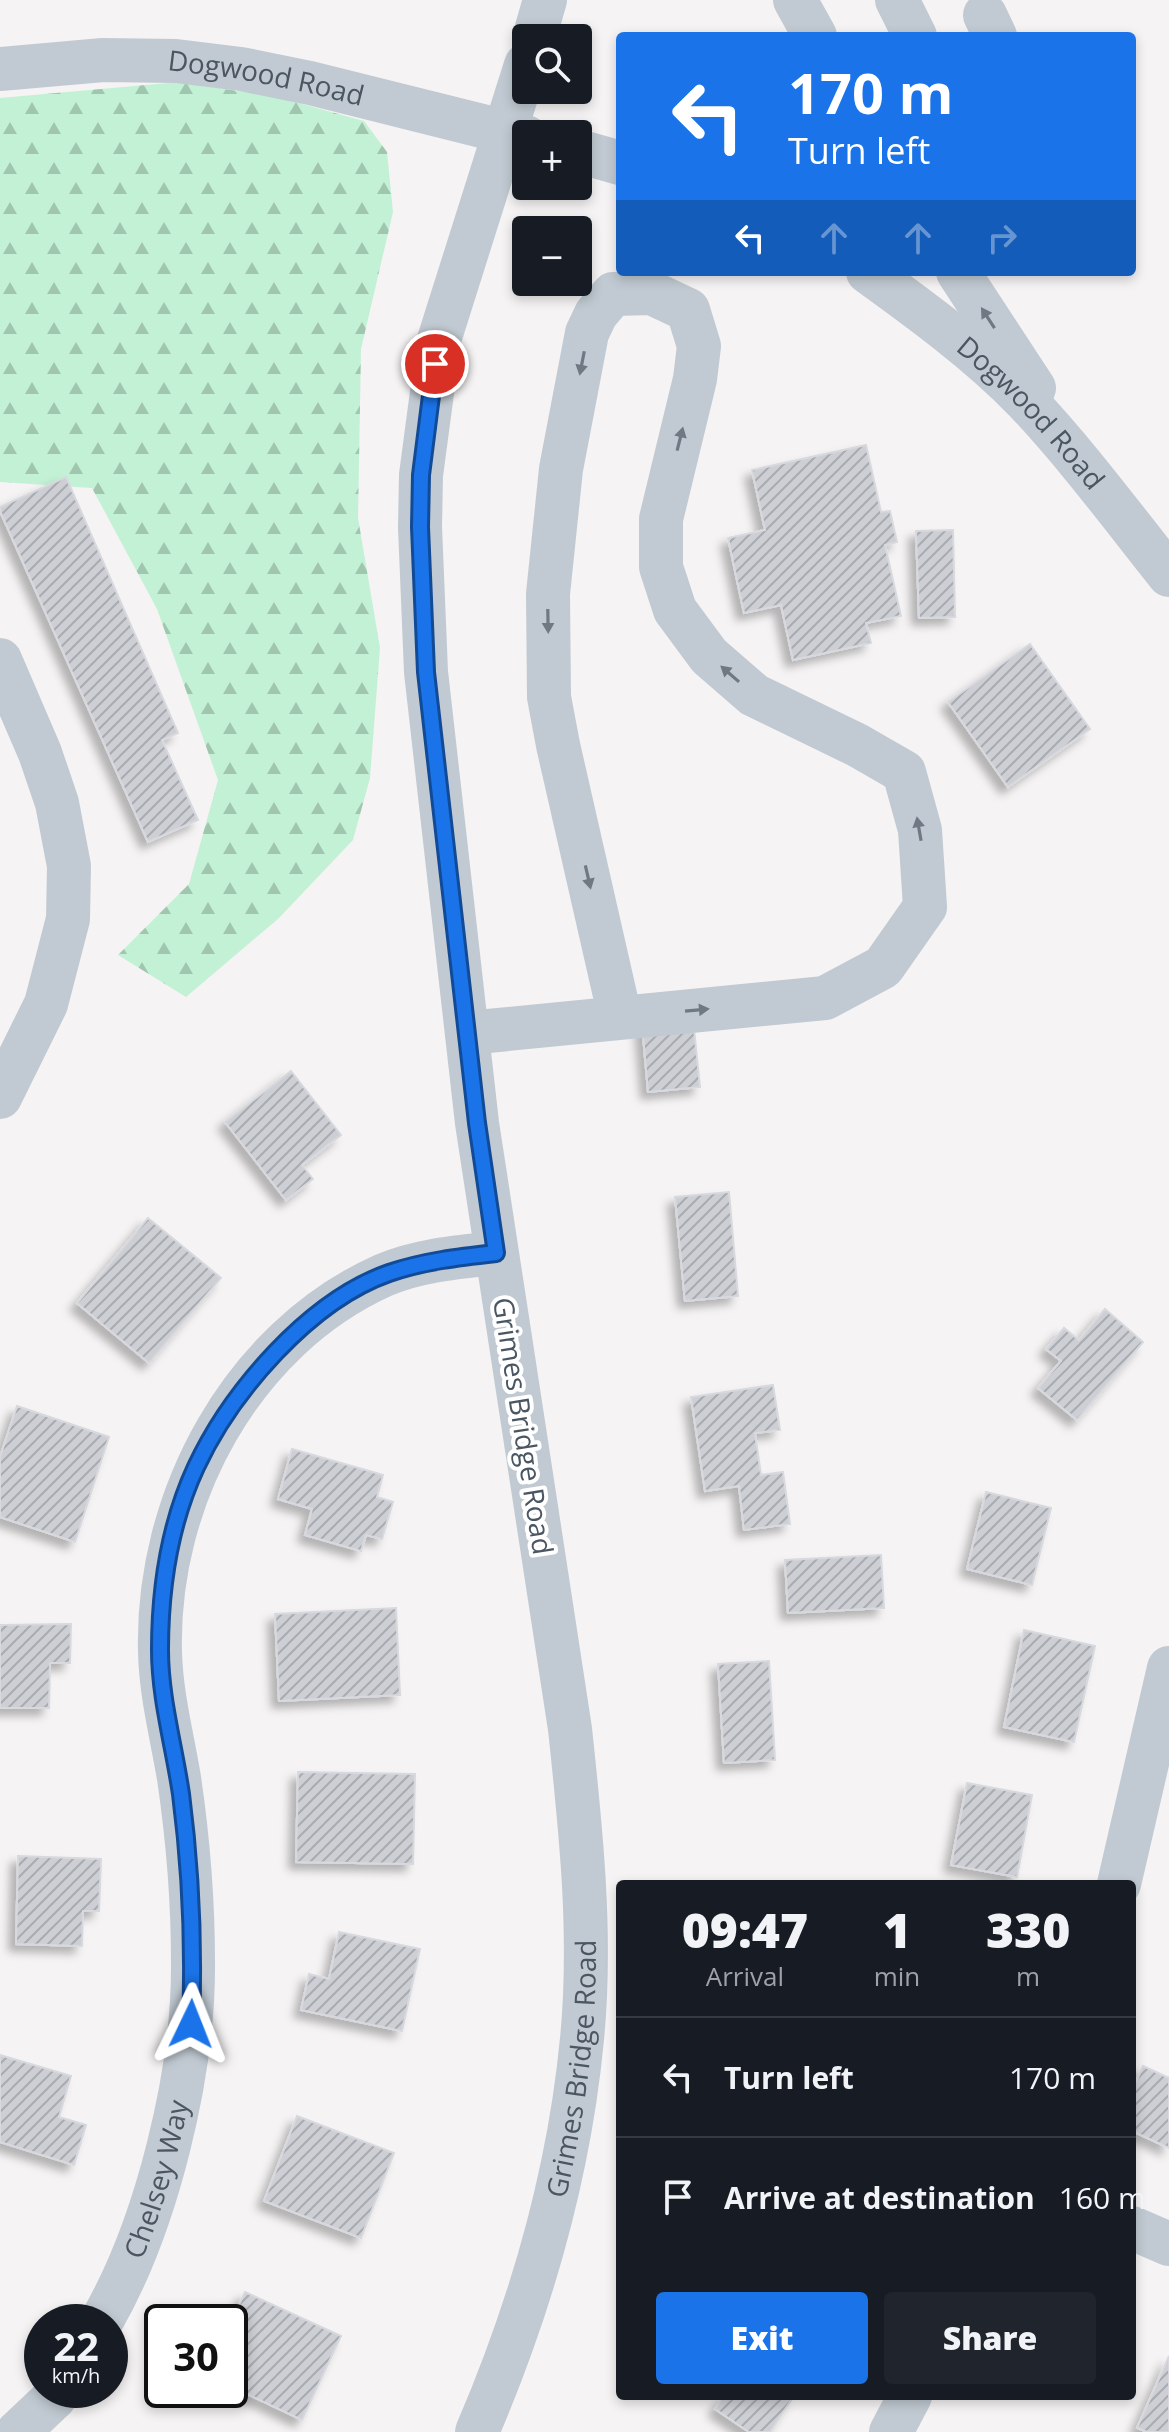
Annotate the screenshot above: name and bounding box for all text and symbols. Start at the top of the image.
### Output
map controls [512,24,592,296]
button: search [512,24,592,104]
street label: Dogwood Road [166,40,368,114]
text: 170 m [788,54,954,130]
icon: left [656,64,760,168]
button: + [512,120,592,200]
text: Turn left [788,126,930,175]
button: − [512,216,592,296]
icon: left [728,216,772,260]
icon: ahead [812,216,856,260]
icon: ahead [896,216,940,260]
icon: right [980,216,1024,260]
one-way arrow [981,308,996,329]
street label: Dogwood Road [950,327,1114,497]
pin [401,330,469,398]
icon: arrive [413,342,457,386]
one-way arrow [575,351,587,376]
one-way arrow [675,426,687,451]
one-way arrow [542,609,554,634]
one-way arrow [720,666,740,683]
one-way arrow [912,816,924,841]
one-way arrow [582,864,595,889]
one-way arrow [685,1003,710,1016]
street label: Grimes Bridge Road [485,1295,563,1557]
text: 09:47 [682,1897,808,1962]
text: 1 [883,1897,911,1962]
text: 330 [986,1897,1070,1962]
street label: Grimes Bridge Road [536,1939,604,2201]
text: Arrival [706,1958,784,1994]
text: min [874,1958,920,1994]
text: m [1016,1958,1040,1994]
position arrow [149,1982,233,2066]
icon: left [656,2055,700,2099]
text: Turn left [724,2057,854,2098]
text: 170 m [1009,2057,1096,2098]
street label: Chelsey Way [114,2096,197,2264]
icon: arrive [656,2175,700,2219]
text: Arrive at destination [724,2177,1035,2218]
text: 160 m [1059,2177,1146,2218]
button: Exit [656,2292,868,2384]
button: Share [884,2292,1096,2384]
speed limit sign: 30 [144,2304,248,2408]
text: 22 [53,2318,99,2373]
text: km/h [52,2362,100,2389]

